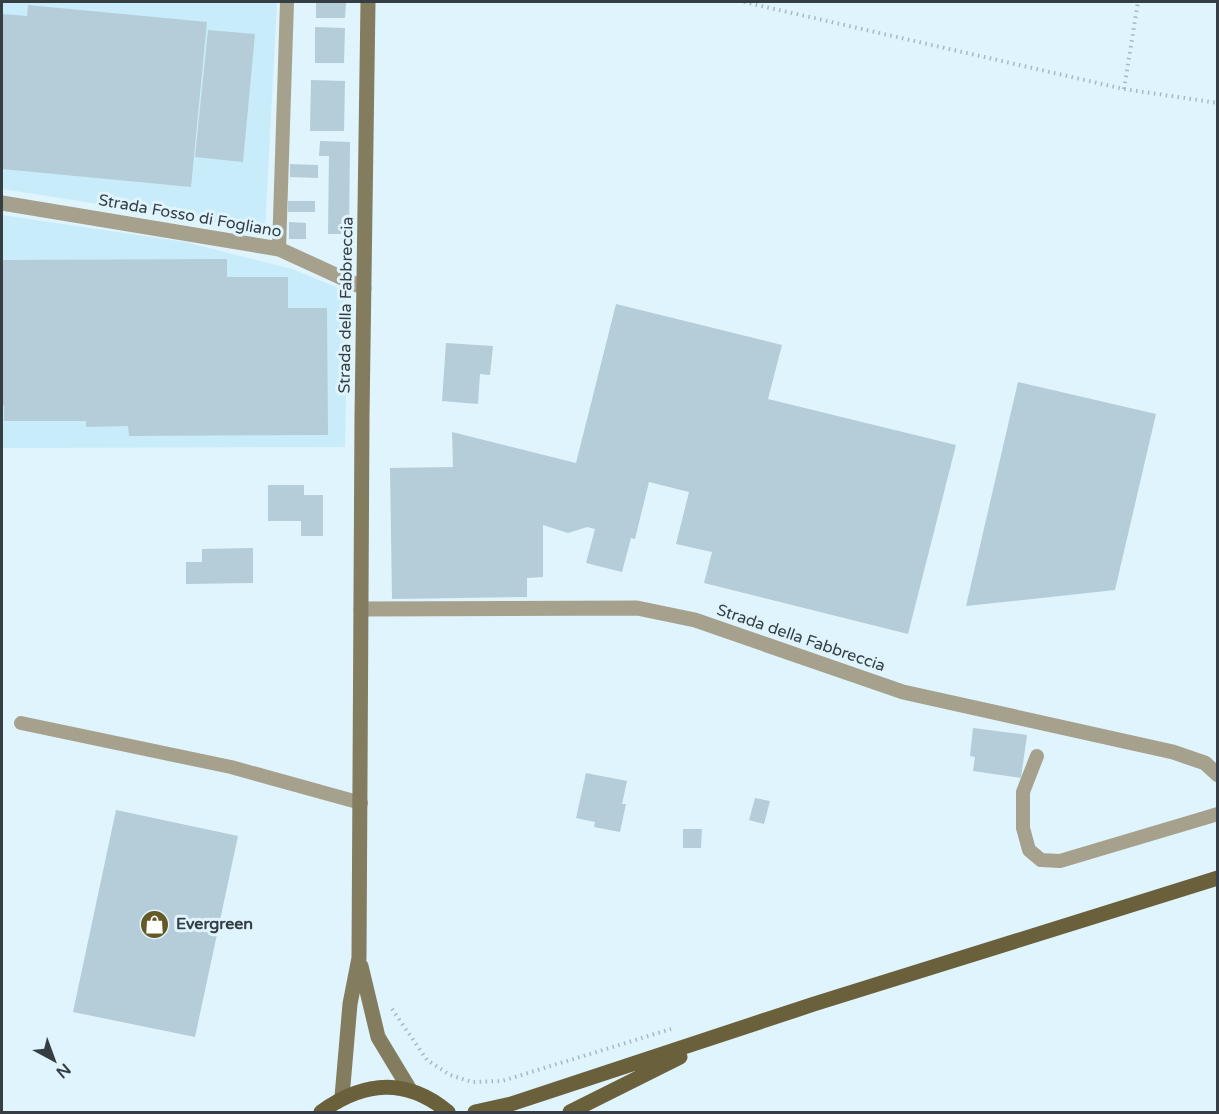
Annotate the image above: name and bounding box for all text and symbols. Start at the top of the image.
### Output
street label: Strada Fosso di Fogliano [97,190,283,242]
street label: Strada della Fabbreccia [334,216,358,394]
street label: Strada della Fabbreccia [714,600,888,676]
shop icon: Evergreen [139,908,171,940]
place label: Evergreen [176,914,253,934]
north arrow [24,1030,84,1090]
text: N [52,1059,75,1082]

